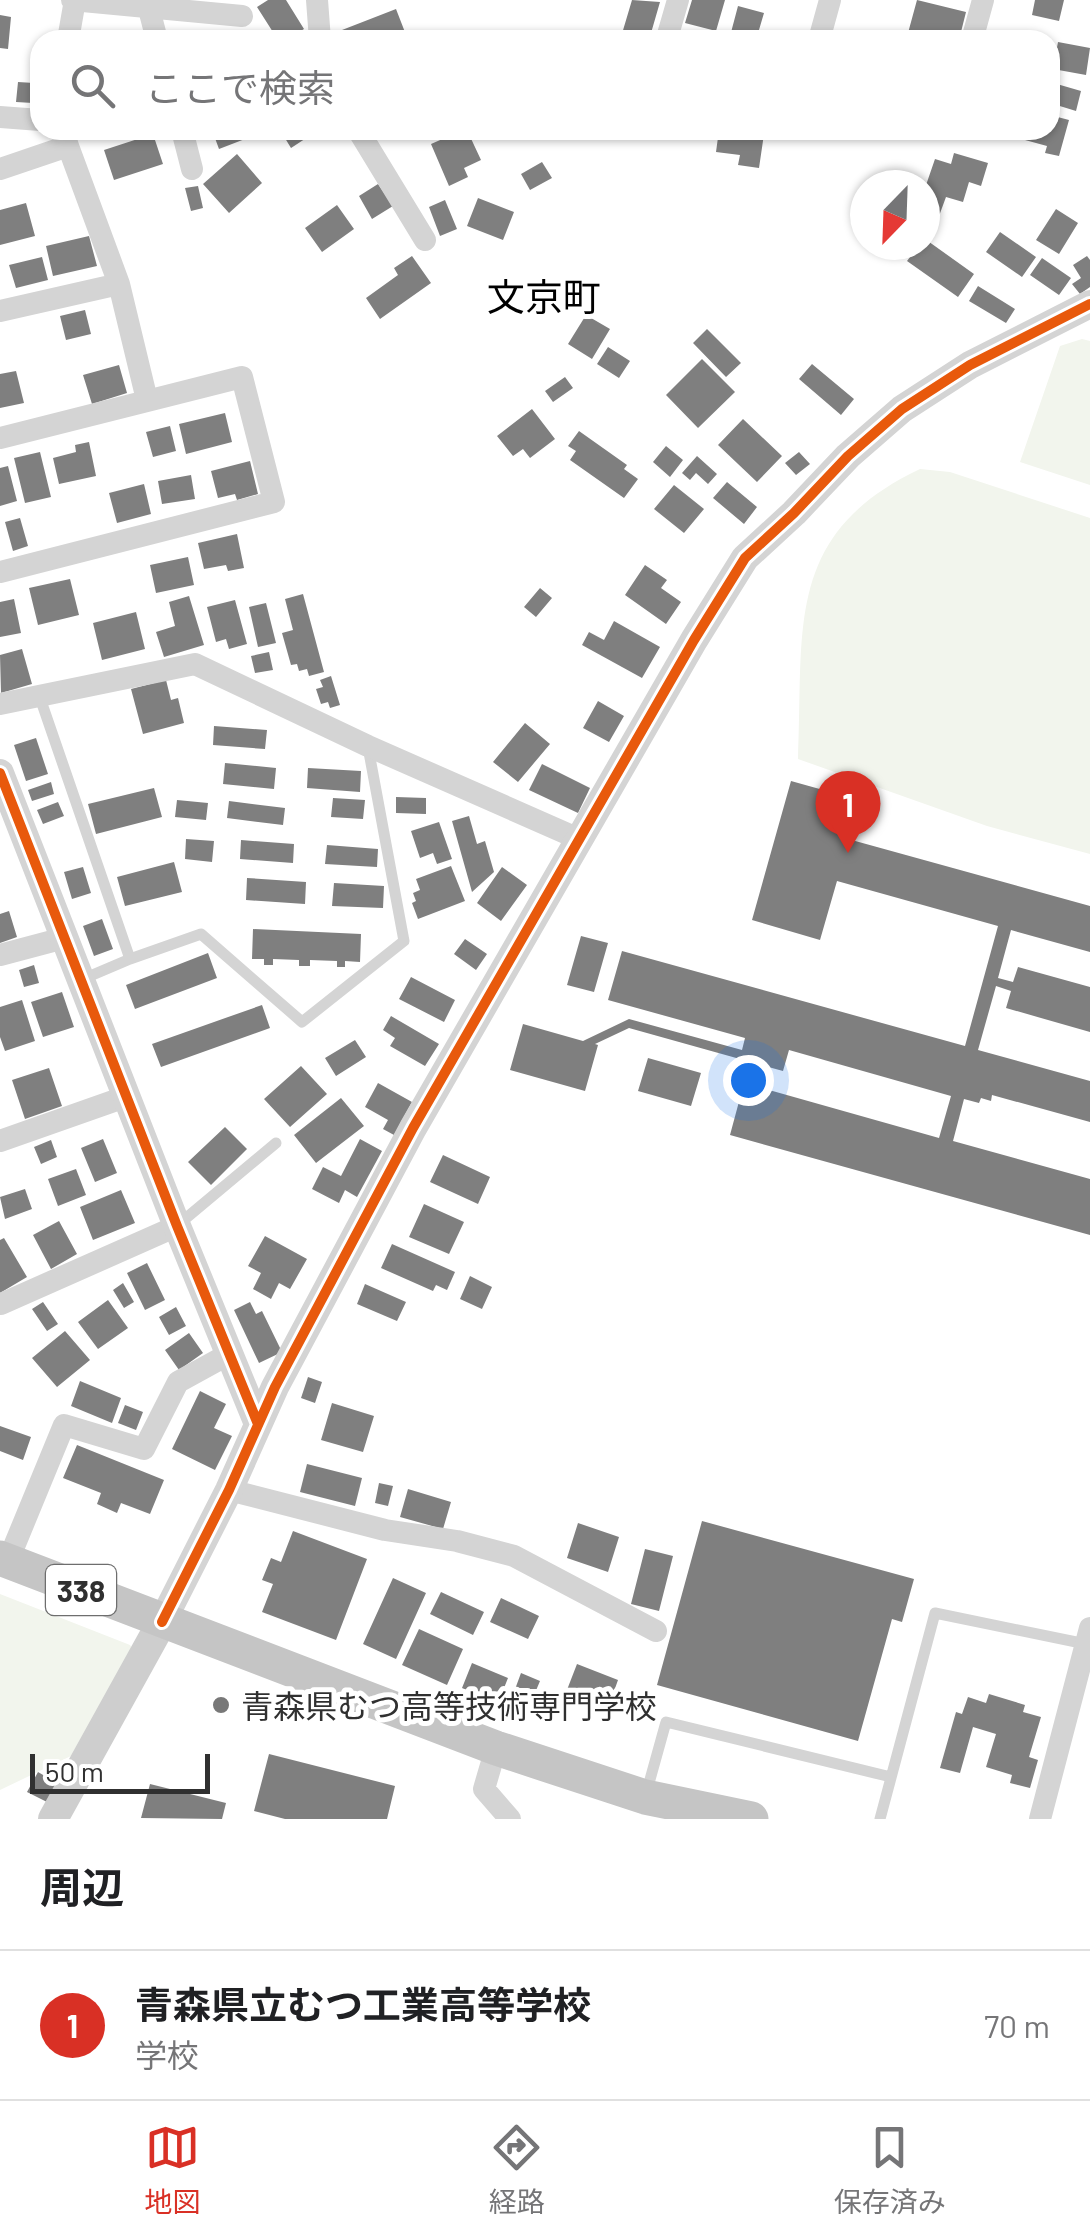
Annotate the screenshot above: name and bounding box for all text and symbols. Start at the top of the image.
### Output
search box [30,30,1060,140]
icon: search [65,58,120,113]
text: ここで検索 [145,64,335,110]
north arrow [850,170,940,260]
district label: 文京町 [487,273,601,319]
pin: 1 [816,770,880,853]
your location [723,1055,774,1106]
road number: 338 [46,1565,116,1615]
place label: 青森県むつ高等技術専門学校 [241,1686,657,1724]
marker: 青森県むつ高等技術専門学校 [210,1694,232,1716]
scale bar [30,1749,210,1794]
text: 50 m [45,1754,104,1788]
text: 周辺 [40,1861,124,1911]
text: 青森県立むつ工業高等学校 [135,1981,591,2027]
text: 1 [67,2006,78,2044]
text: 70 m [984,2006,1050,2044]
text: 学校 [135,2035,199,2073]
tab: 地図 [144,2120,200,2220]
tab: 経路 [489,2120,545,2220]
tab: 保存済み [834,2120,946,2220]

